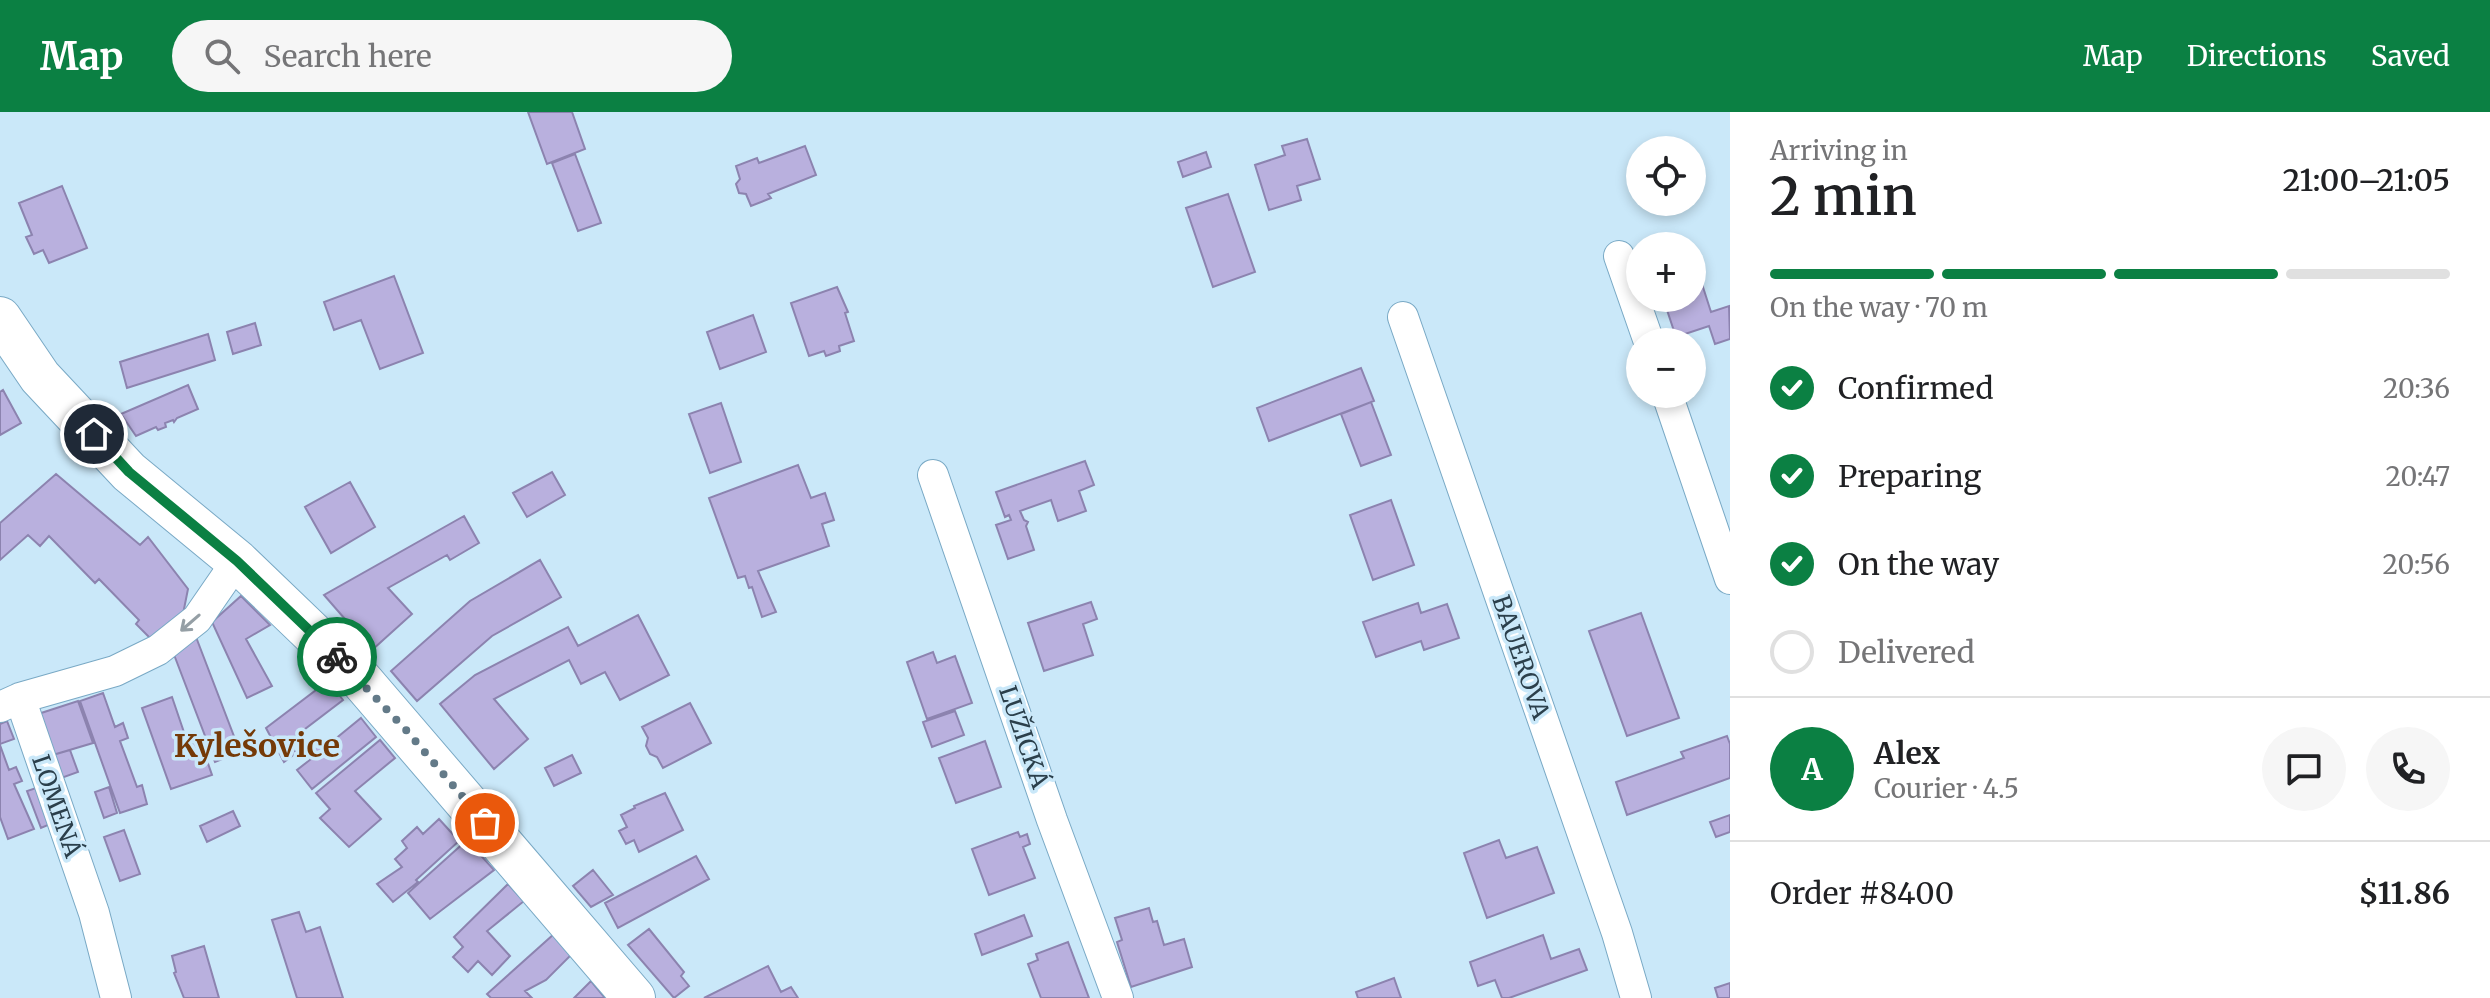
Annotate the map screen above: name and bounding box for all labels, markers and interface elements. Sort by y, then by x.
search box [172,20,732,92]
text: Map [40,33,124,80]
icon: search [200,34,244,78]
text: Search here [264,37,432,75]
text: Map [2083,38,2143,74]
text: Directions [2187,38,2327,74]
text: Saved [2371,38,2450,74]
text: Arriving in [1770,134,1908,167]
map controls [1626,136,1706,408]
button: locate [1626,136,1706,216]
text: 21:00–21:05 [2283,161,2450,199]
text: 2 min [1770,164,1917,229]
button: + [1626,232,1706,312]
text: On the way · 70 m [1770,291,1988,324]
button: − [1626,328,1706,408]
icon: check [1770,366,1814,410]
text: Confirmed [1838,369,1993,407]
text: 20:36 [2383,372,2450,405]
pin [60,400,128,468]
icon: home [72,412,116,456]
icon: check [1770,454,1814,498]
text: Preparing [1838,457,1981,495]
text: 20:47 [2386,460,2450,493]
icon: check [1770,542,1814,586]
text: On the way [1838,545,1999,583]
text: 20:56 [2383,548,2450,581]
street label: BAUEROVA [1485,591,1557,724]
one-way arrow [181,614,201,632]
courier [297,617,377,697]
text: Delivered [1838,633,1975,671]
icon: bike [315,635,359,679]
street label: LUŽICKÁ [992,681,1057,793]
district label: Kylešovice [174,726,340,766]
button: chat [2262,727,2346,811]
button: phone [2366,727,2450,811]
text: Alex [1874,734,1940,772]
text: A [1801,750,1823,788]
street label: LOMENÁ [25,751,89,862]
text: Courier · 4.5 [1874,772,2019,805]
pin [451,789,519,857]
icon: bag [463,801,507,845]
text: Order #8400 [1770,874,1954,912]
text: $11.86 [2359,874,2450,912]

